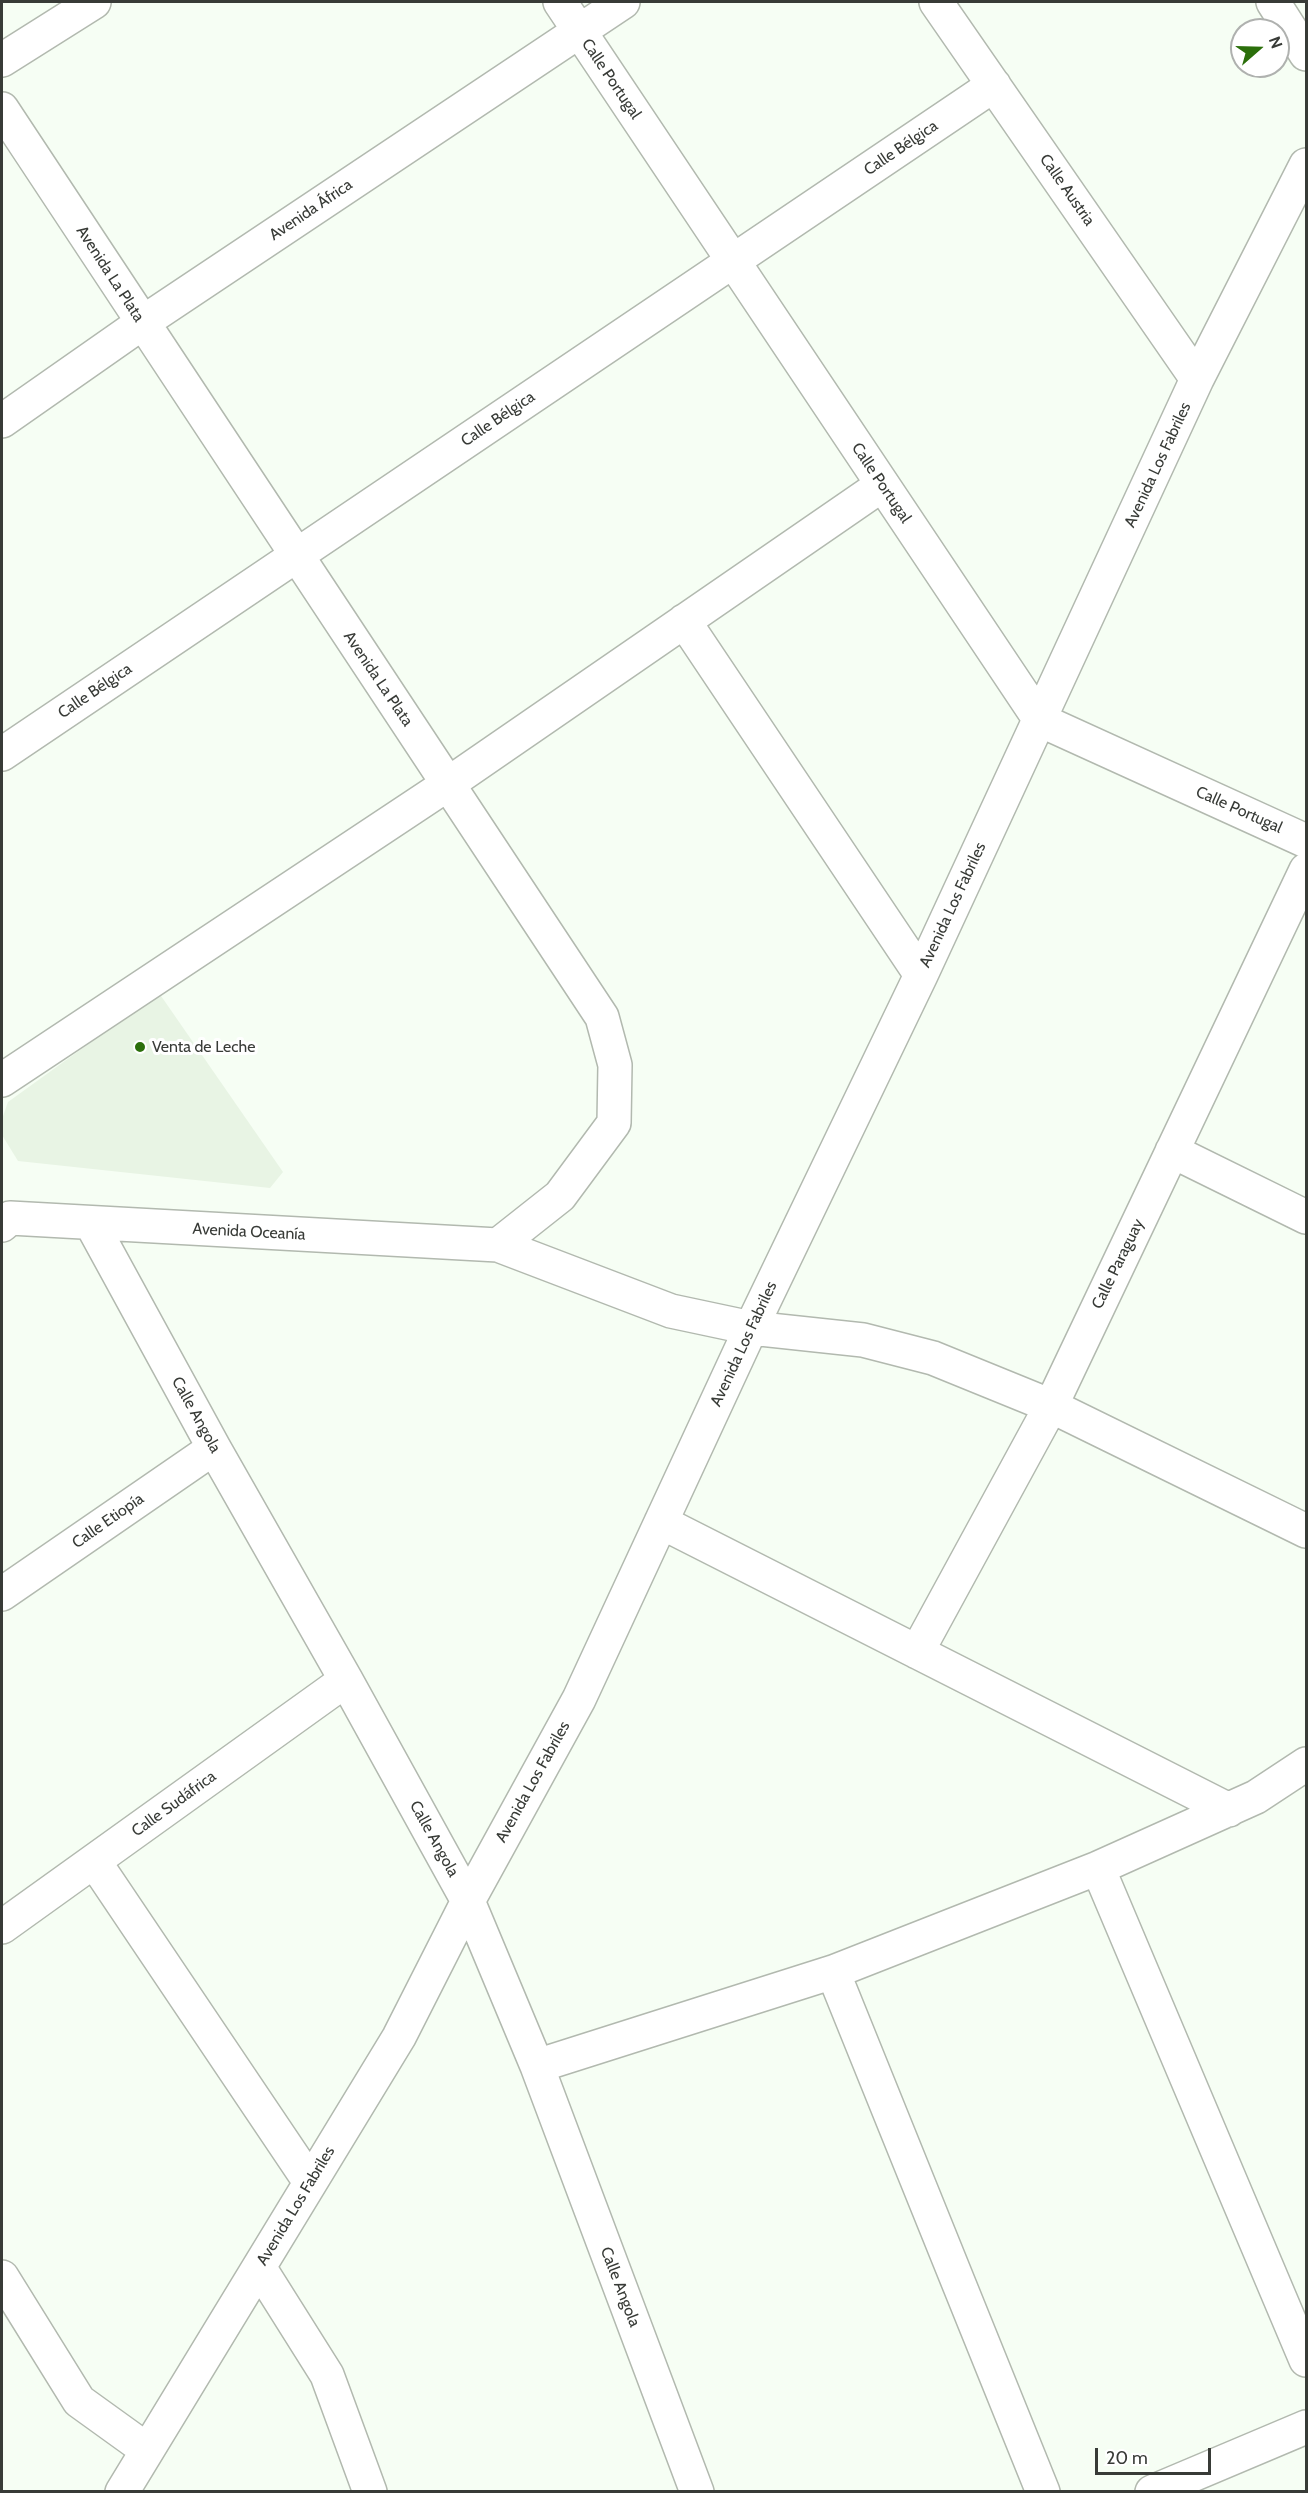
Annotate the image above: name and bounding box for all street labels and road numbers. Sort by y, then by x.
street label: Calle Portugal [577,35,645,123]
street label: Calle Bélgica [860,116,942,180]
street label: Calle Austria [1035,151,1099,229]
street label: Avenida África [266,175,356,245]
street label: Avenida La Plata [72,222,148,326]
street label: Calle Bélgica [457,387,539,451]
street label: Avenida Los Fabriles [1121,400,1195,530]
street label: Calle Portugal [847,439,915,527]
street label: Avenida La Plata [339,628,417,730]
street label: Calle Bélgica [54,659,136,723]
street label: Calle Portugal [1193,782,1285,838]
street label: Avenida Los Fabriles [916,840,990,970]
street label: Calle Paraguay [1088,1216,1148,1312]
street label: Avenida Oceanía [192,1219,306,1245]
street label: Avenida Los Fabriles [707,1279,781,1409]
street label: Calle Angola [167,1374,225,1456]
street label: Calle Etiopía [68,1489,148,1553]
street label: Avenida Los Fabriles [492,1718,574,1846]
street label: Calle Sudáfrica [128,1767,220,1841]
street label: Calle Angola [405,1798,463,1880]
street label: Avenida Los Fabriles [253,2143,339,2269]
street label: Calle Angola [596,2244,644,2330]

